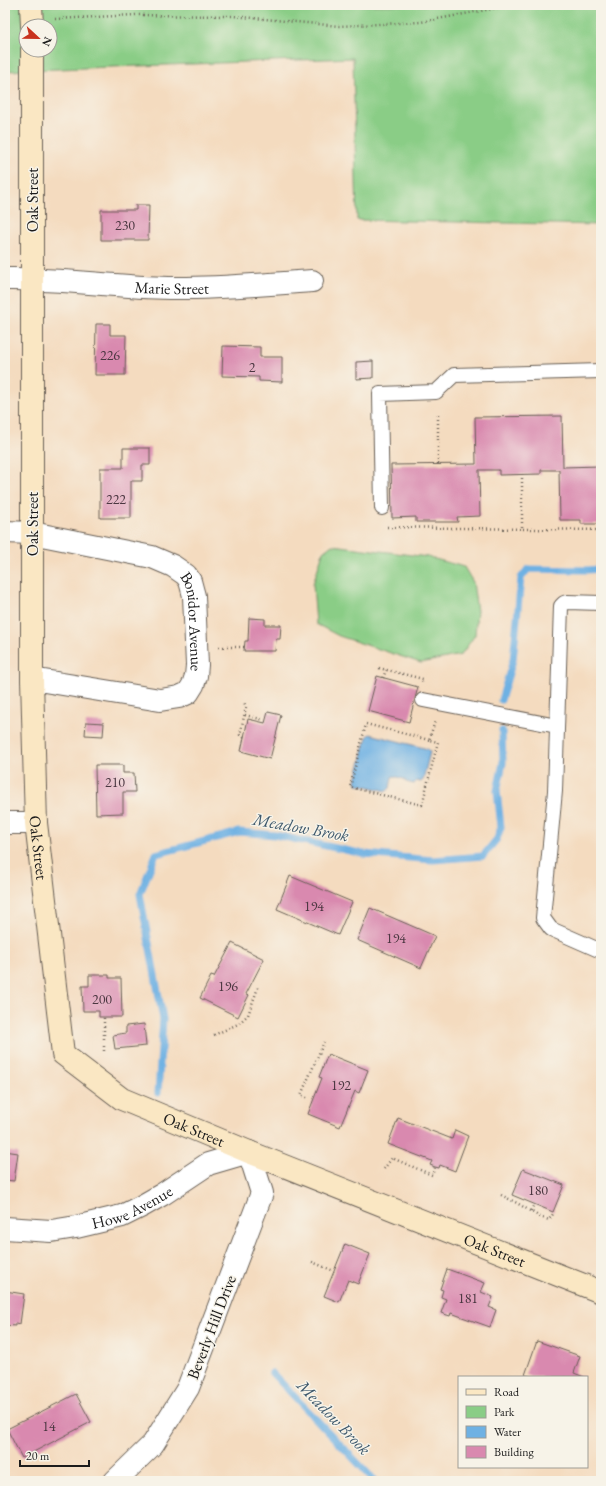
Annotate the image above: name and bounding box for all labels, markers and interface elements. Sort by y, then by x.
north arrow [18,18,58,58]
text: N [39,35,55,49]
street label: Oak Street [22,168,43,232]
house number: 230 [115,216,135,234]
street label: Marie Street [134,277,209,299]
house number: 226 [100,346,120,364]
house number: 2 [249,358,256,376]
house number: 222 [106,490,126,508]
street label: Oak Street [22,492,43,556]
street label: Bonidor Avenue [176,568,207,672]
house number: 210 [105,773,125,791]
water label: Meadow Brook [250,808,351,846]
street label: Oak Street [25,815,53,881]
house number: 194 [304,897,324,915]
house number: 194 [386,929,406,947]
house number: 196 [218,977,238,995]
house number: 200 [92,990,112,1008]
house number: 192 [331,1076,351,1094]
street label: Oak Street [160,1107,228,1152]
street label: Howe Avenue [89,1181,177,1234]
house number: 180 [528,1181,548,1199]
street label: Oak Street [461,1229,529,1272]
street label: Beverly Hill Drive [182,1272,241,1382]
house number: 181 [458,1289,478,1307]
water label: Meadow Brook [292,1374,376,1460]
legend [458,1376,588,1468]
text: Road [494,1384,520,1400]
text: Park [494,1404,515,1420]
house number: 14 [42,1417,56,1435]
text: Water [494,1424,521,1440]
scale bar [20,1442,89,1468]
text: Building [494,1444,535,1460]
text: 20 m [26,1448,50,1464]

